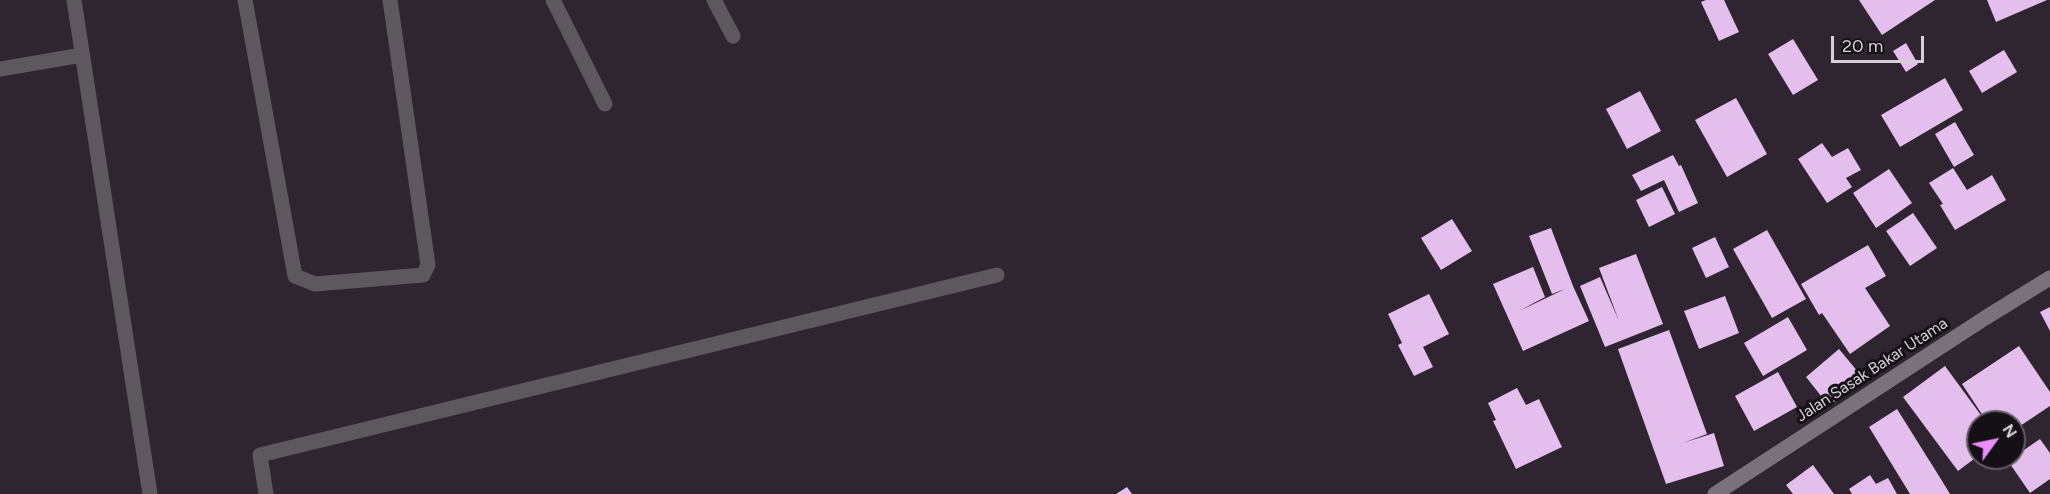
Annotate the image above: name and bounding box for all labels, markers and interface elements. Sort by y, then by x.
scale bar [1834,24,1927,62]
text: 20 m [1842,35,1883,57]
street label: Jalan Sasak Bakar Utama [1793,314,1951,426]
north arrow [1966,410,2026,470]
text: N [1999,421,2021,441]

